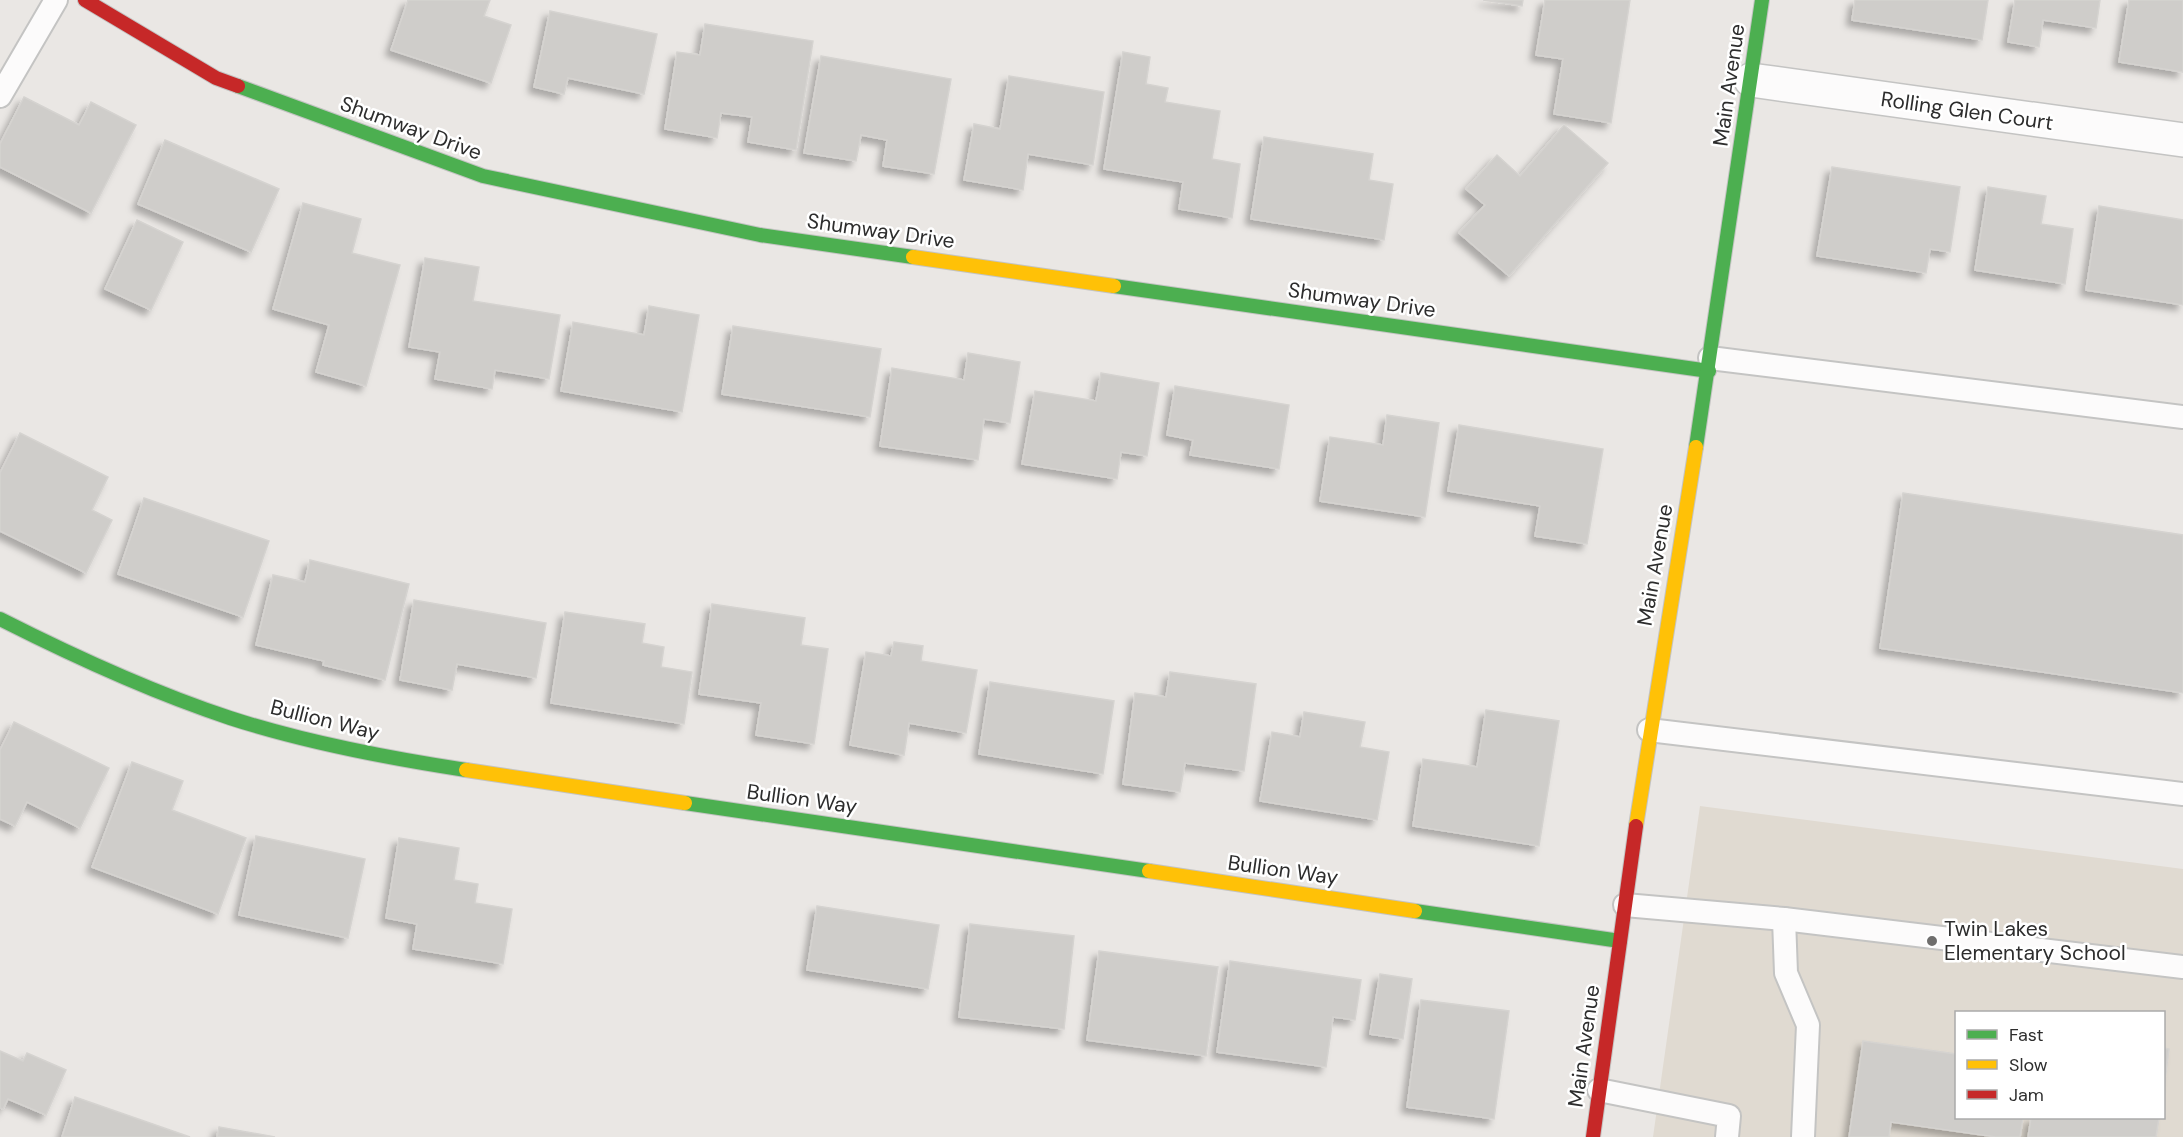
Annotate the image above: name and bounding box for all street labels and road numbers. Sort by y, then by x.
street label: Main Avenue [1707,22,1751,148]
street label: Rolling Glen Court [1879,85,2055,137]
street label: Shumway Drive [336,89,486,167]
street label: Shumway Drive [805,207,957,255]
street label: Shumway Drive [1286,276,1438,324]
street label: Main Avenue [1631,502,1679,628]
street label: Bullion Way [268,693,383,747]
street label: Bullion Way [745,777,859,821]
street label: Bullion Way [1226,848,1340,892]
street label: Main Avenue [1562,983,1606,1109]

